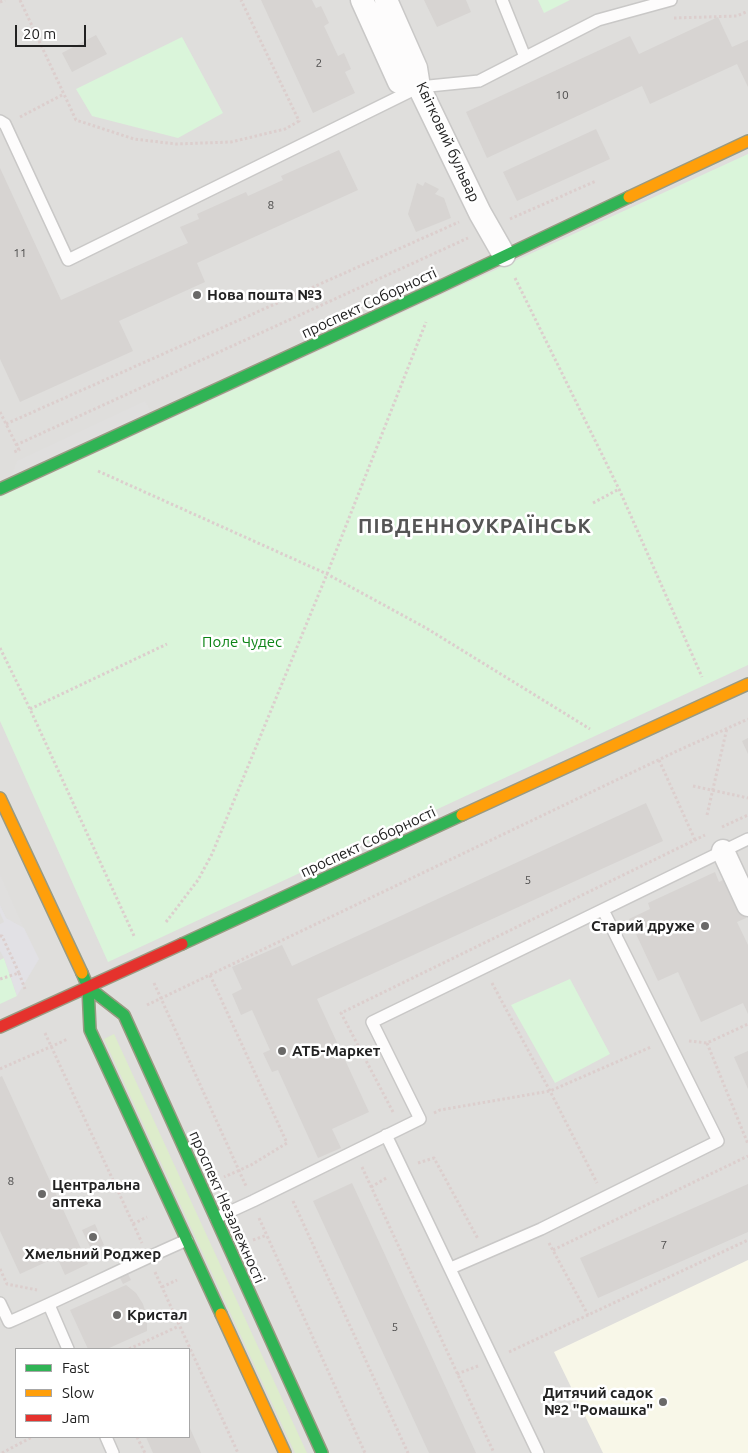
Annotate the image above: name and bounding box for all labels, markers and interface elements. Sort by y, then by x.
scale bar [18,15,89,47]
text: 20 m [23,25,56,42]
house number: 2 [316,56,322,70]
street label: Квітковий бульвар [412,79,484,205]
house number: 10 [555,88,569,102]
house number: 8 [268,198,274,212]
house number: 11 [13,246,27,260]
street label: проспект Соборності [299,264,439,342]
place label: Нова пошта №3 [207,286,322,304]
marker: Нова пошта №3 [191,289,203,301]
district label: ПІВДЕННОУКРАЇНСЬК [356,514,594,538]
park label: Поле Чудес [202,633,282,651]
street label: проспект Соборності [298,803,438,881]
house number: 5 [525,873,531,887]
place label: Старий друже [591,917,695,935]
marker: Старий друже [699,920,711,932]
place label: АТБ-Маркет [292,1042,380,1060]
marker: АТБ-Маркет [276,1045,288,1057]
street label: проспект Незалежності [185,1128,269,1286]
house number: 8 [8,1174,14,1188]
place label: Центральна аптека [52,1176,140,1211]
marker: Центральна аптека [36,1188,48,1200]
marker: Хмельний Роджер [87,1231,99,1243]
house number: 7 [661,1238,667,1252]
place label: Хмельний Роджер [25,1245,161,1263]
place label: Кристал [127,1306,188,1324]
marker: Кристал [111,1309,123,1321]
house number: 5 [392,1320,398,1334]
legend [15,1348,190,1438]
text: Fast [62,1359,89,1376]
text: Slow [62,1384,94,1401]
place label: Дитячий садок №2 "Ромашка" [543,1384,653,1419]
marker: Дитячий садок №2 "Ромашка" [657,1396,669,1408]
text: Jam [62,1409,90,1426]

